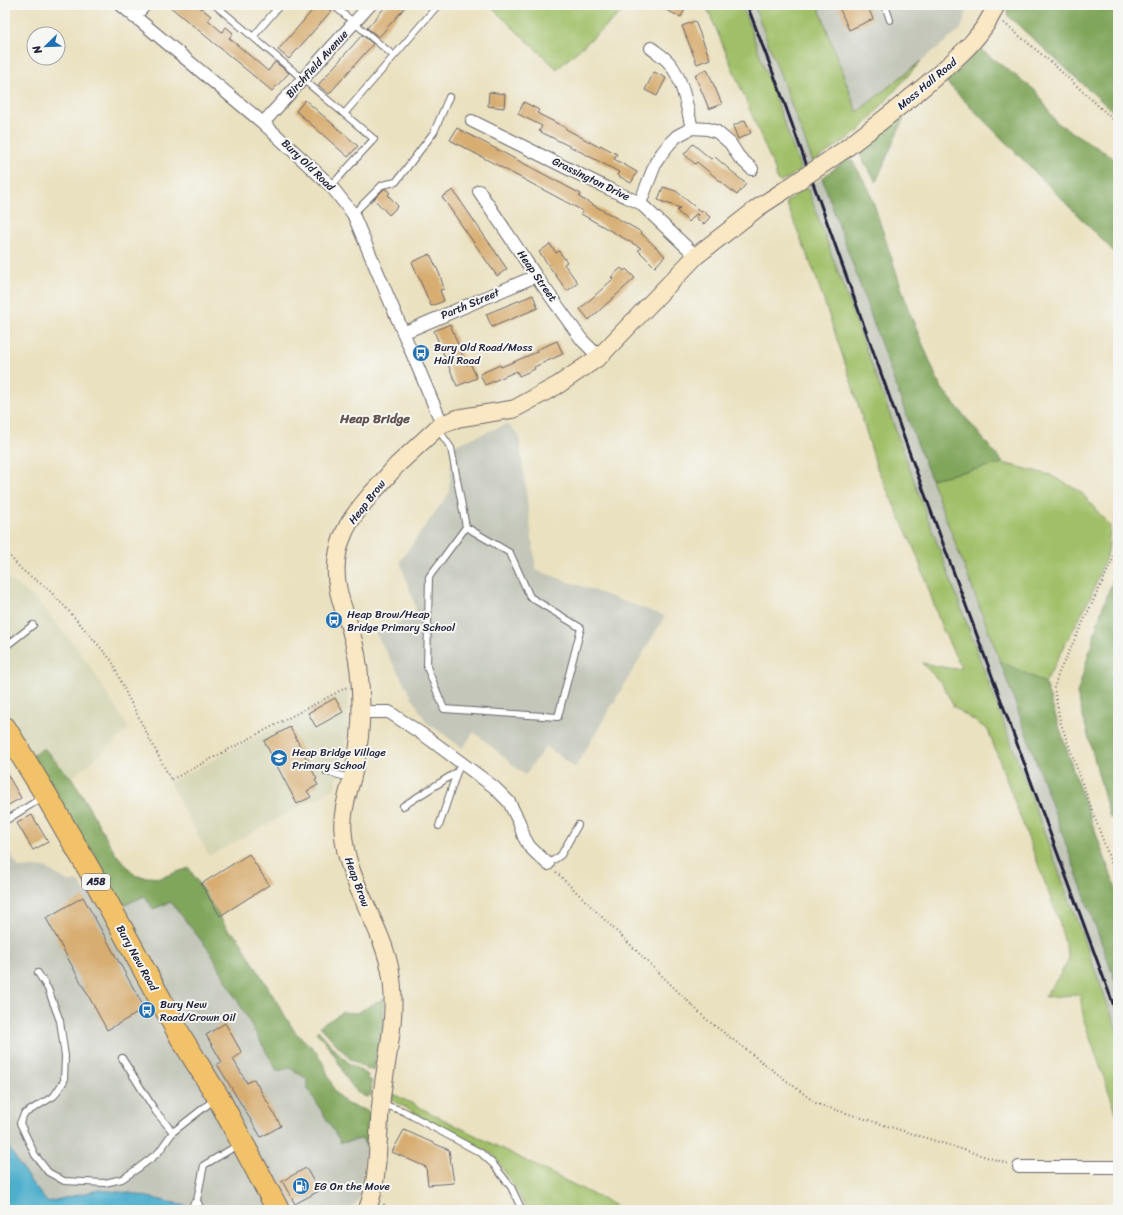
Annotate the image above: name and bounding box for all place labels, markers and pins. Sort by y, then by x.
place label: Bury Old Road/Moss Hall Road [434,338,533,370]
bus stop icon: Bury Old Road/Moss Hall Road [411,343,431,363]
place label: Heap Brow/Heap Bridge Primary School [347,605,456,637]
bus stop icon: Heap Brow/Heap Bridge Primary School [324,610,344,630]
place label: Heap Bridge Village Primary School [292,743,386,775]
school or university icon: Heap Bridge Village Primary School [269,748,289,768]
place label: Bury New Road/Crown Oil [160,995,237,1027]
bus stop icon: Bury New Road/Crown Oil [137,1000,157,1020]
fuel station icon: EG On the Move [291,1176,311,1196]
place label: EG On the Move [314,1177,390,1196]

